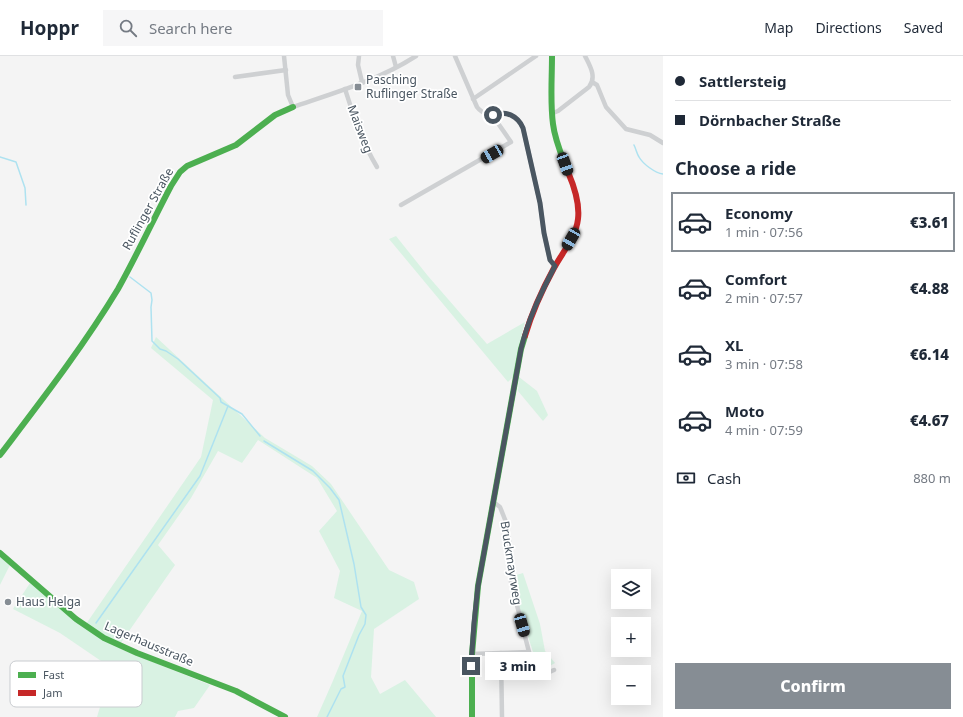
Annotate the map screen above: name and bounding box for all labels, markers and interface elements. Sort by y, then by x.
search box [103,10,383,46]
text: Hoppr [20,15,79,41]
icon: search [117,17,139,39]
text: Search here [149,18,232,38]
text: Map [764,18,793,37]
text: Directions [815,18,882,37]
text: Saved [904,18,943,37]
place label: Pasching Ruflinger Straße [366,71,458,102]
text: Sattlersteig [699,71,786,91]
marker: Pasching Ruflinger Straße [353,82,363,92]
street label: Maisweg [344,102,377,155]
route start [484,106,502,124]
text: Dörnbacher Straße [699,110,841,130]
car [479,143,505,165]
car [555,151,575,177]
text: Choose a ride [675,156,796,180]
street label: Ruflinger Straße [118,164,177,253]
text: Economy [725,203,793,223]
icon: car [677,204,713,240]
text: €3.61 [910,212,949,232]
text: 1 min · 07:56 [725,223,803,241]
car [560,226,582,252]
text: Comfort [725,269,787,289]
icon: car [677,270,713,306]
text: €4.88 [910,278,949,298]
text: 2 min · 07:57 [725,289,803,307]
text: XL [725,335,743,355]
icon: car [677,336,713,372]
text: €6.14 [910,344,949,364]
text: 3 min · 07:58 [725,355,803,373]
text: Moto [725,401,764,421]
icon: car [677,402,713,438]
text: €4.67 [910,410,949,430]
text: 4 min · 07:59 [725,421,803,439]
icon: cash [675,467,697,489]
text: Cash [707,468,741,488]
text: 880 m [913,469,951,487]
street label: Bruckmayrweg [496,520,527,606]
map controls [611,569,651,705]
button: layers [611,569,651,609]
place label: Haus Helga [16,593,81,610]
marker: Haus Helga [3,597,13,607]
car [513,612,531,638]
street label: Lagerhausstraße [102,617,197,670]
button: + [611,617,651,657]
callout: 3 min [485,652,551,680]
route end [462,657,480,675]
text: 3 min [500,657,536,675]
legend [10,661,142,707]
button: Confirm [675,663,951,709]
button: − [611,665,651,705]
text: Fast [43,667,64,682]
text: Jam [42,685,62,700]

